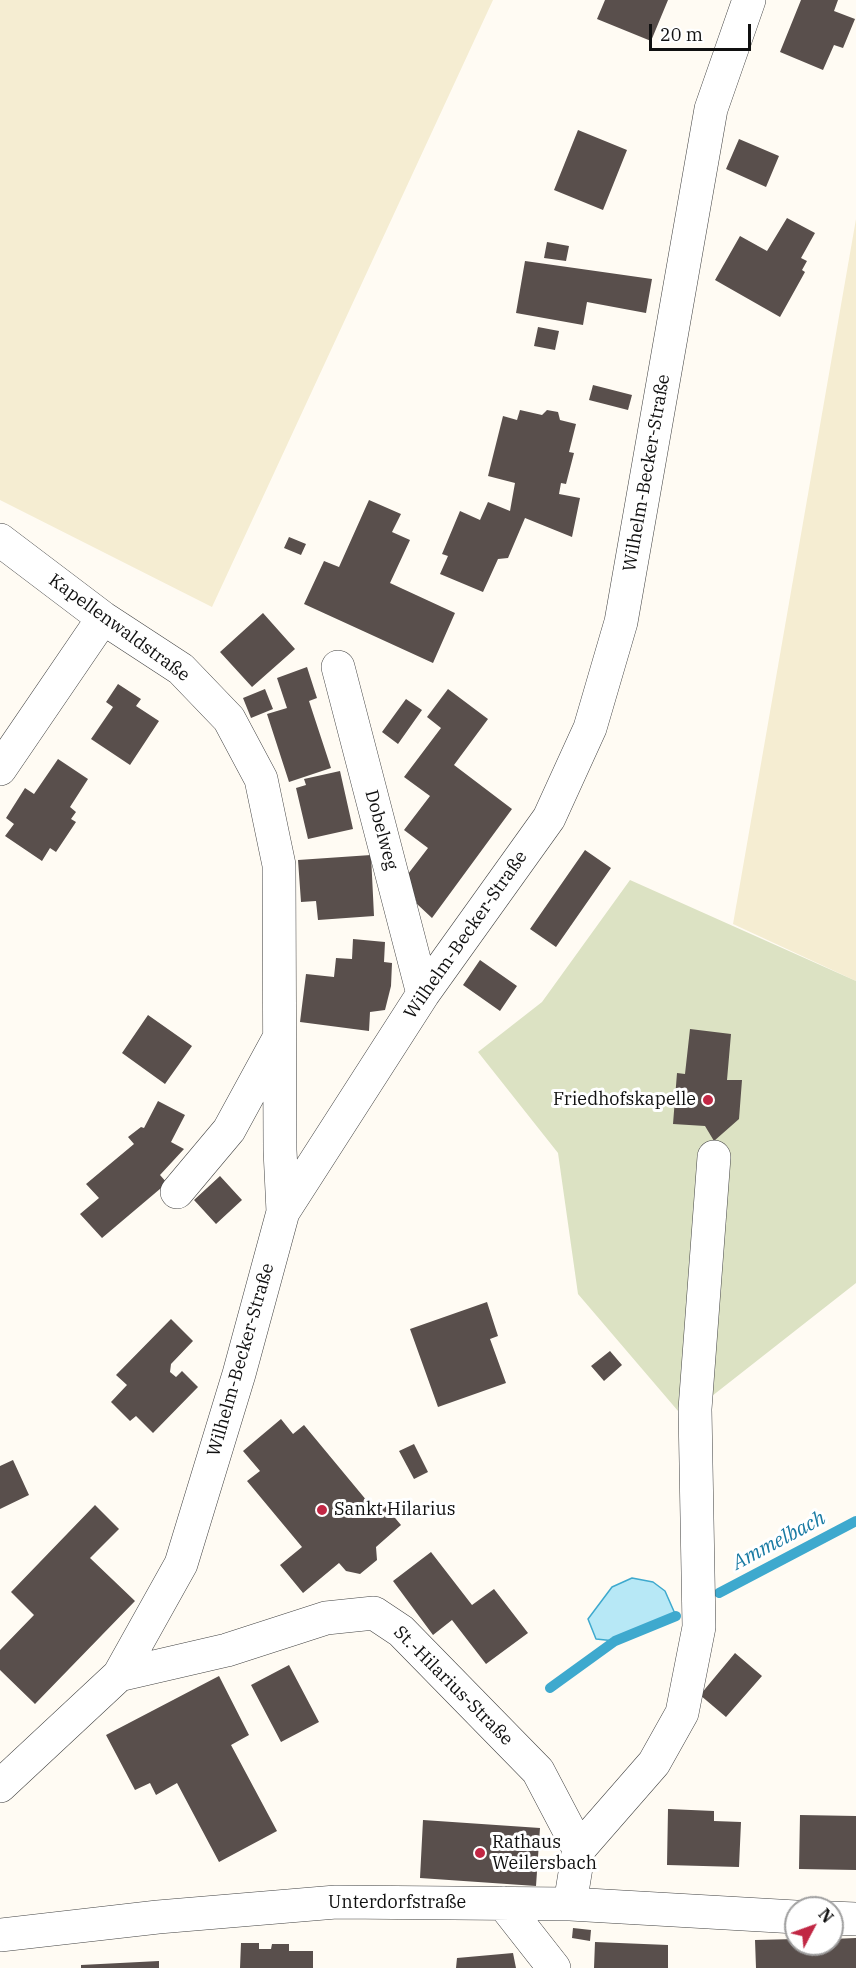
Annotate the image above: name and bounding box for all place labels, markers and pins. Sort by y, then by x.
place label: Friedhofskapelle [553,1089,696,1111]
marker: Friedhofskapelle [701,1093,715,1107]
place label: Sankt Hilarius [334,1499,455,1521]
marker: Sankt Hilarius [315,1503,329,1517]
place label: Rathaus Weilersbach [492,1832,597,1874]
marker: Rathaus Weilersbach [473,1846,487,1860]

